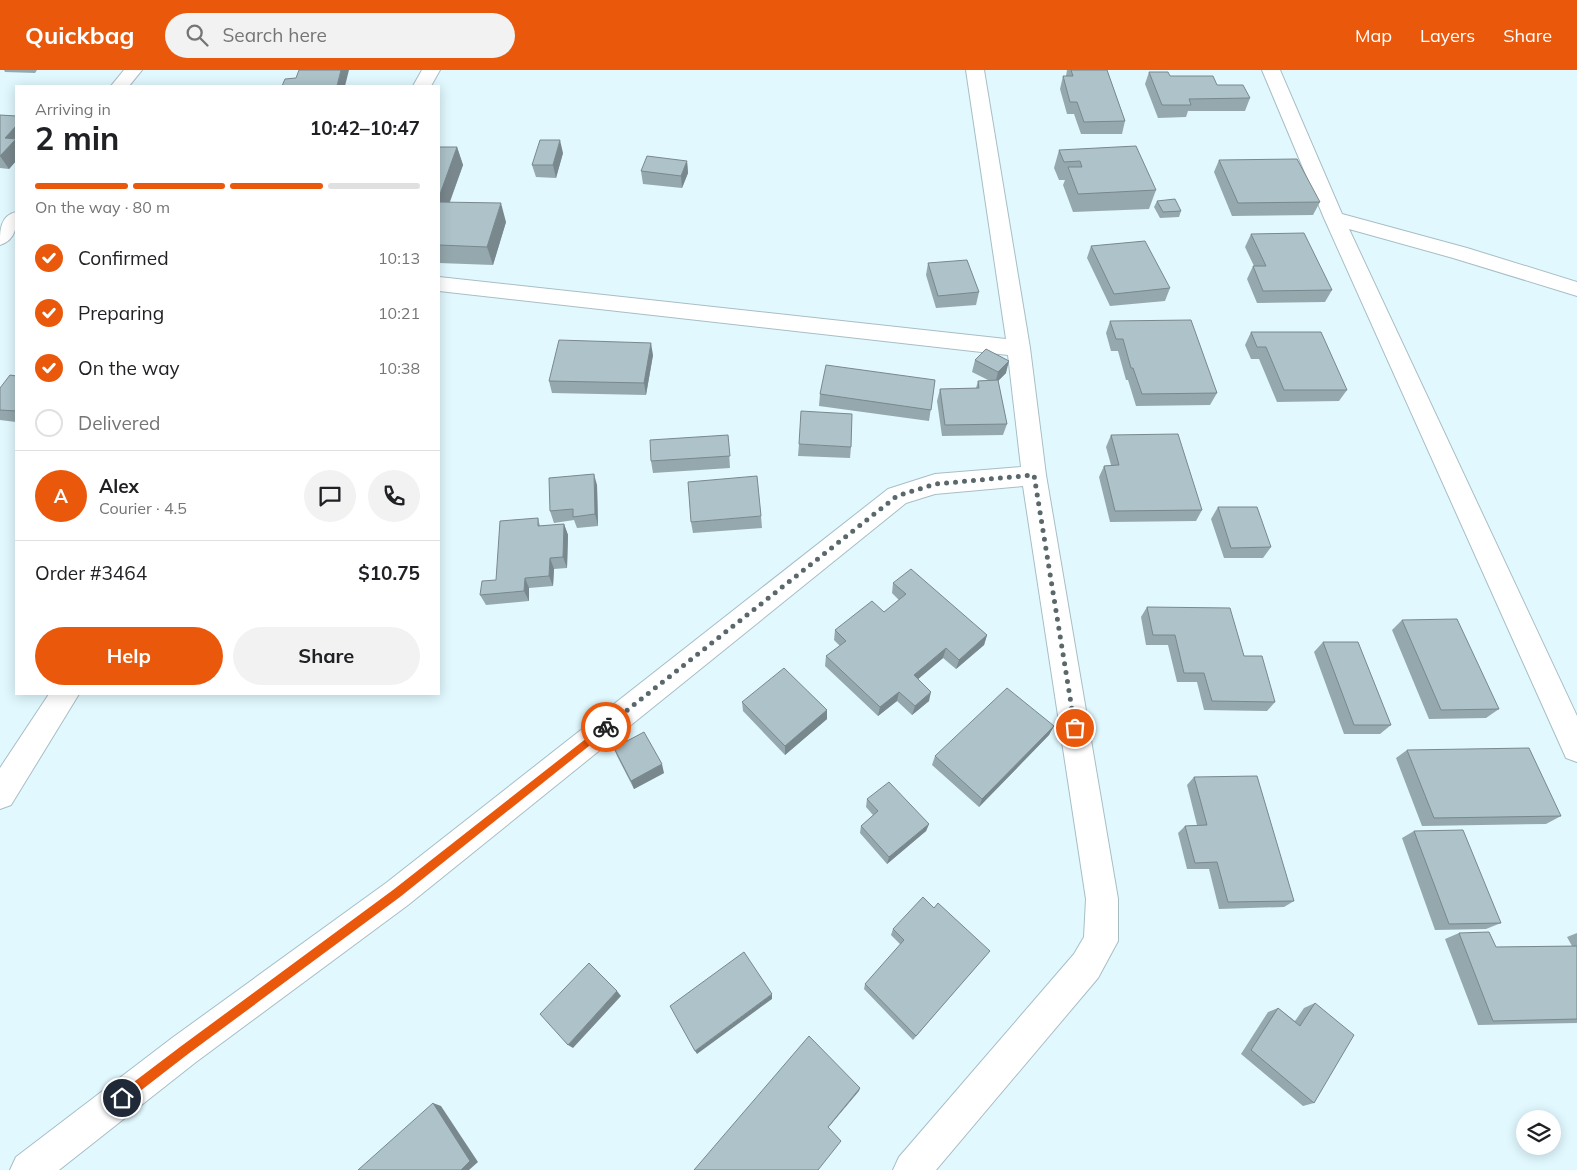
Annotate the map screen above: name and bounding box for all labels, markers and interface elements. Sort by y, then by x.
search box [165,13,515,58]
text: Quickbag [25,20,135,50]
icon: search [183,21,211,49]
text: Search here [223,23,327,47]
text: Map [1355,24,1392,47]
text: Layers [1420,24,1475,47]
text: Share [1503,24,1552,47]
text: Arriving in [35,99,111,119]
text: 10:42–10:47 [310,116,420,140]
text: 2 min [35,118,119,158]
text: On the way · 80 m [35,197,170,217]
icon: check [35,244,63,272]
text: Confirmed [78,246,169,270]
text: 10:13 [378,248,420,268]
icon: check [35,299,63,327]
text: Preparing [78,301,164,325]
text: 10:21 [378,303,420,323]
icon: check [35,354,63,382]
text: On the way [78,356,180,380]
text: 10:38 [378,358,420,378]
text: Delivered [78,411,160,435]
button: chat [304,470,356,522]
button: phone [368,470,420,522]
text: Alex [99,474,139,498]
text: A [54,484,68,508]
text: Courier · 4.5 [99,498,187,518]
text: Order #3464 [35,561,147,585]
text: $10.75 [358,561,420,585]
button: Help [35,627,223,685]
button: Share [233,627,420,685]
courier [581,702,631,752]
pin [1054,707,1096,749]
icon: bike [592,713,620,741]
icon: bag [1061,714,1089,742]
pin [101,1077,143,1119]
icon: home [108,1084,136,1112]
map controls [1516,1110,1561,1155]
button: layers [1516,1110,1561,1155]

